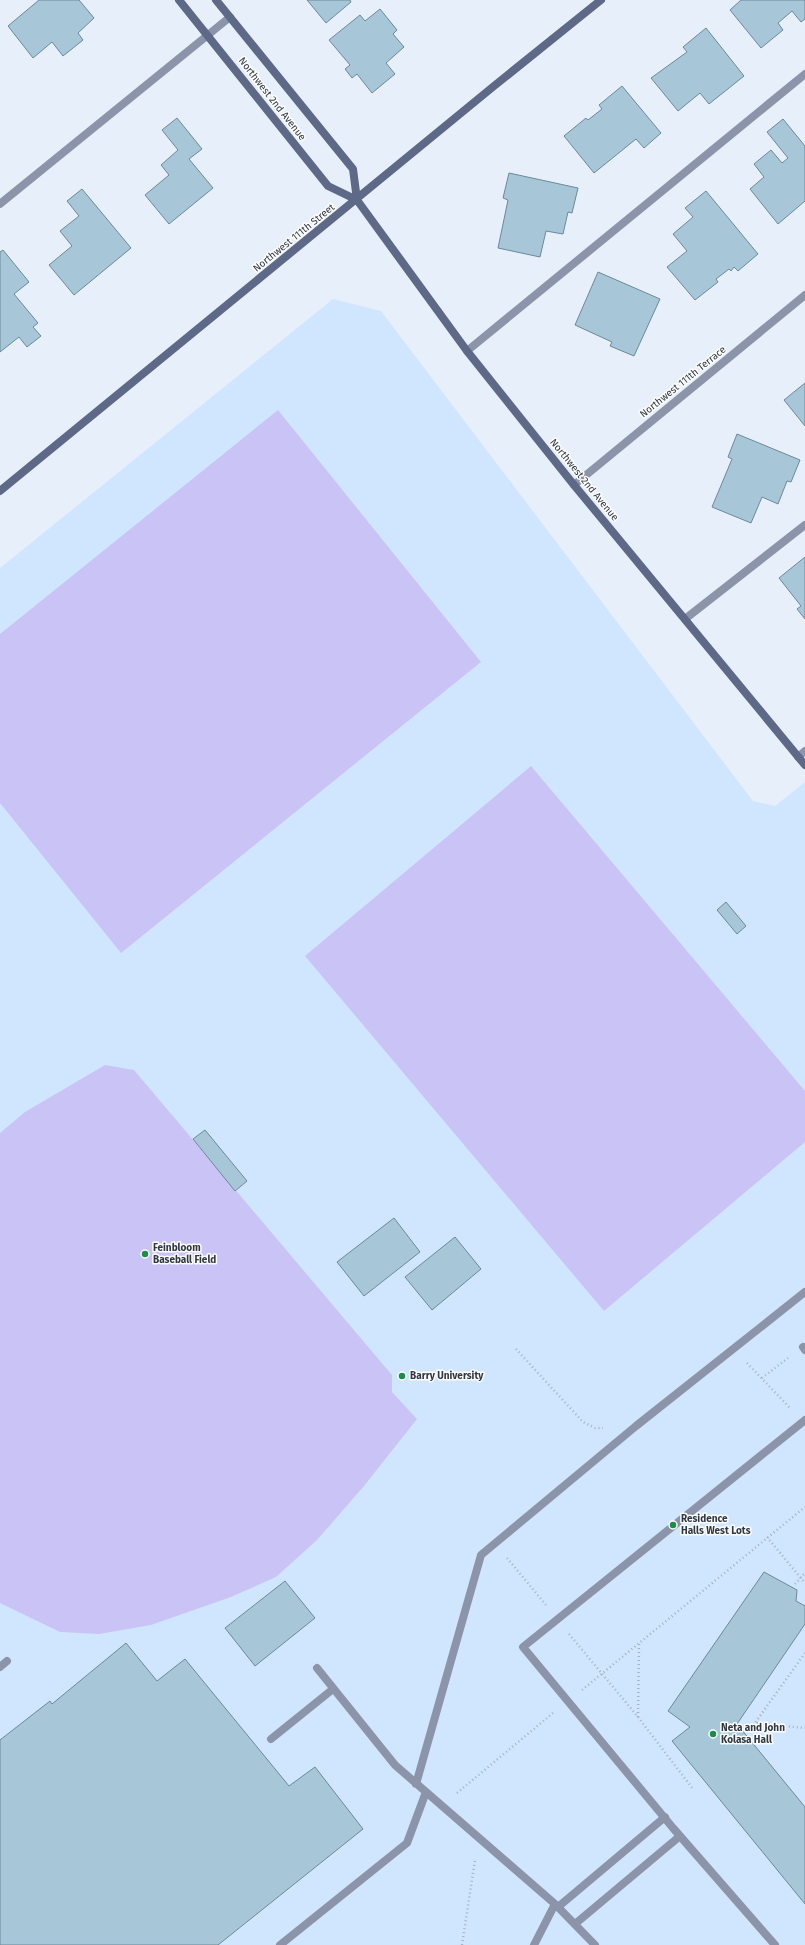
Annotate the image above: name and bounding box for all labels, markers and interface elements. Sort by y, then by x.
street label: Northwest 2nd Avenue [236,55,308,143]
street label: Northwest 111th Street [251,201,338,275]
street label: Northwest 111th Terrace [638,344,728,420]
street label: Northwest 2nd Avenue [547,437,621,523]
place label: Feinbloom Baseball Field [153,1242,216,1266]
marker: Feinbloom Baseball Field [140,1249,150,1259]
place label: Barry University [410,1370,484,1382]
marker: Barry University [397,1371,407,1381]
place label: Residence Halls West Lots [681,1513,751,1537]
marker: Residence Halls West Lots [668,1520,678,1530]
place label: Neta and John Kolasa Hall [721,1722,785,1746]
marker: Neta and John Kolasa Hall [708,1729,718,1739]

